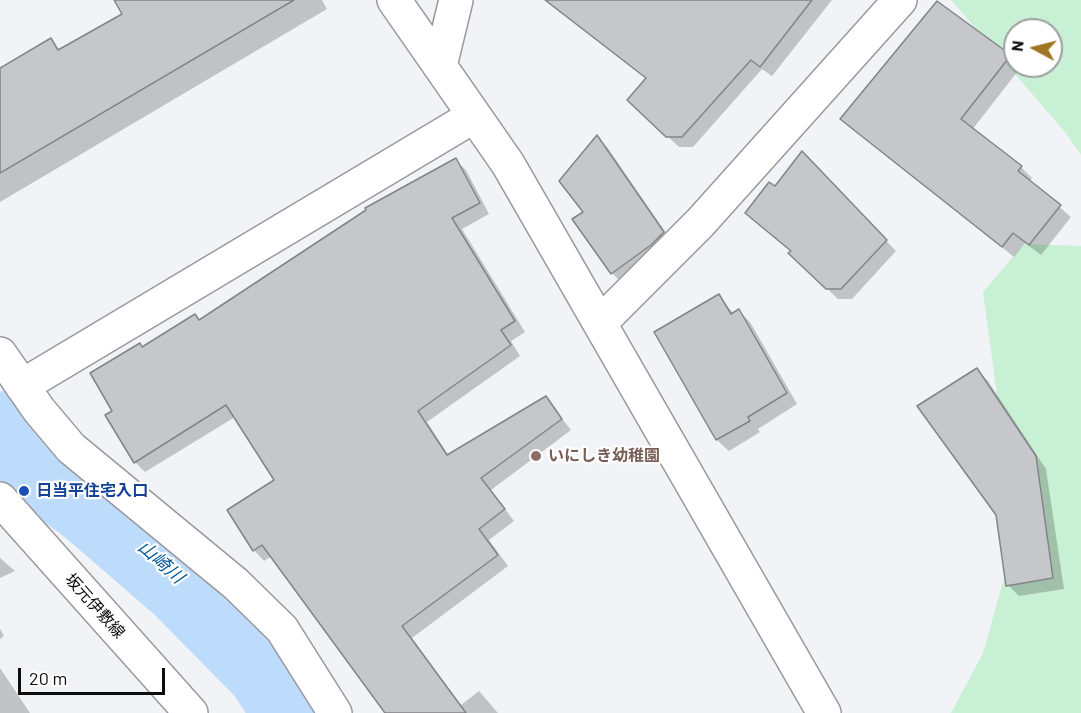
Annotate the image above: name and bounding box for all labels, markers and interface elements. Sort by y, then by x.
north arrow [1003,18,1063,78]
text: N [1007,40,1027,52]
place label: いにしき幼稚園 [548,446,660,466]
marker: いにしき幼稚園 [529,449,543,463]
place label: 日当平住宅入口 [36,481,148,501]
marker: 日当平住宅入口 [17,484,31,498]
water label: 山崎川 [134,536,188,588]
street label: 坂元伊敷線 [61,570,129,642]
scale bar [21,656,168,694]
text: 20 m [29,667,67,689]

